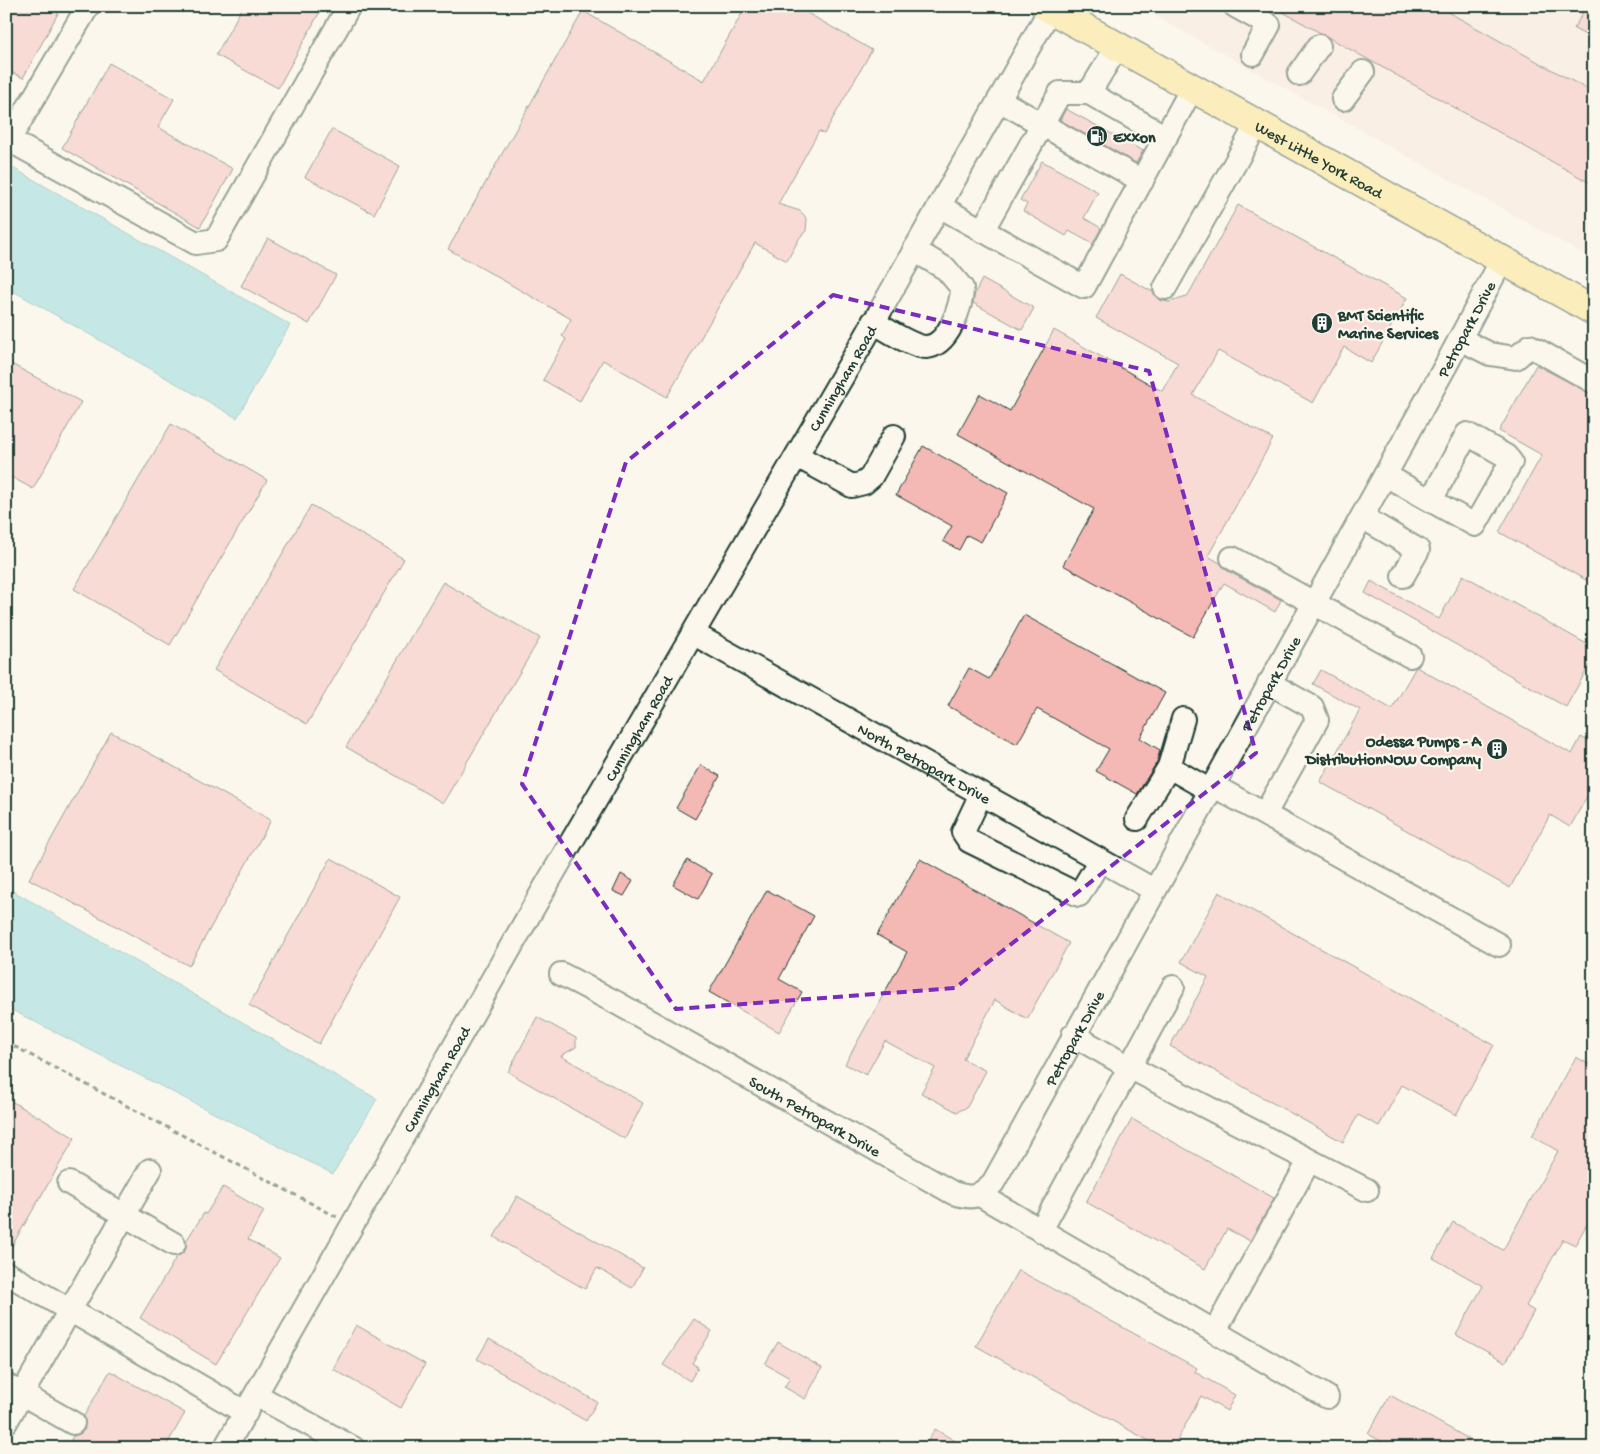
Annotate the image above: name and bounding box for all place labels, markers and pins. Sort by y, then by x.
fuel station icon: Exxon [1085,124,1109,148]
place label: Exxon [1113,130,1156,149]
place label: BMT Scientific Marine Services [1337,307,1439,345]
building icon: BMT Scientific Marine Services [1310,311,1334,335]
place label: Odessa Pumps - A DistributionNOW Company [1304,734,1483,771]
building icon: Odessa Pumps - A DistributionNOW Company [1485,737,1509,761]

